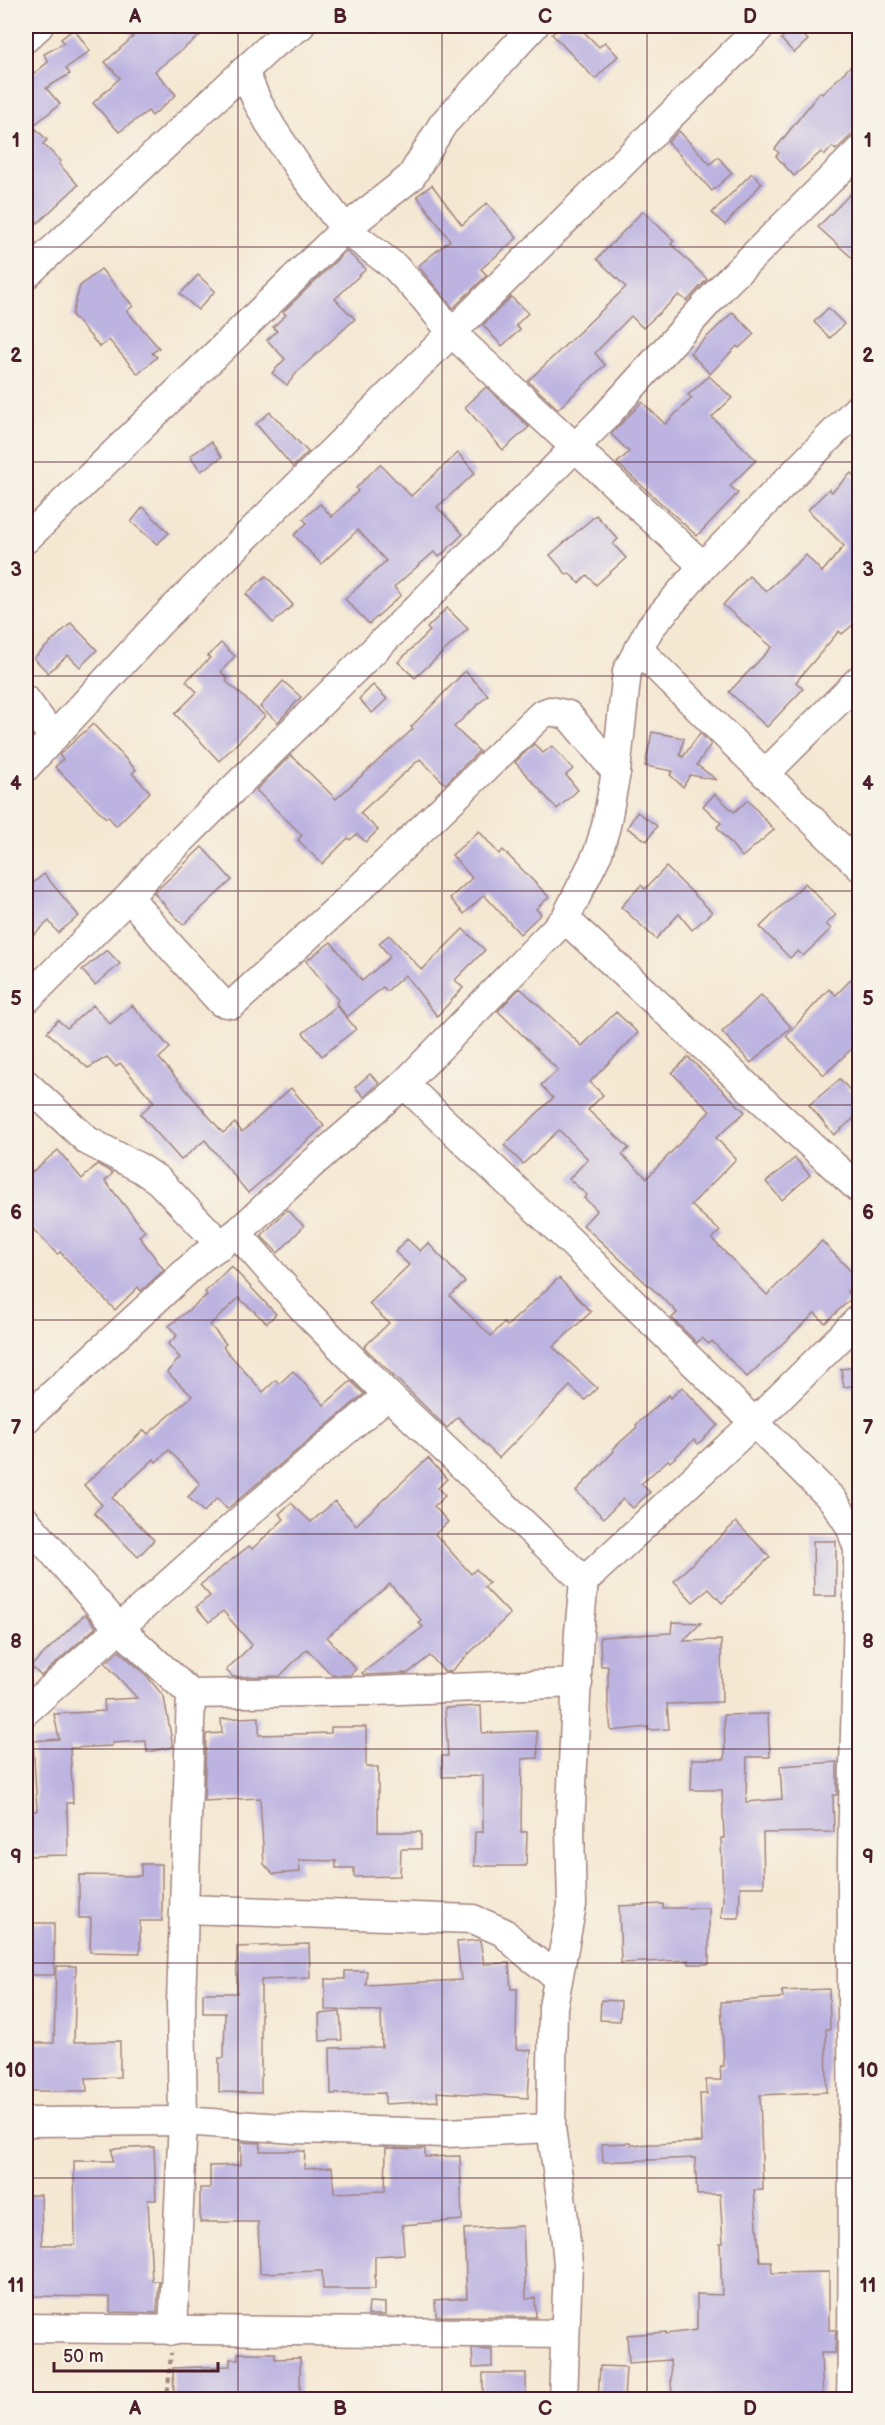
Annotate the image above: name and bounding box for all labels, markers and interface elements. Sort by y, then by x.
text: A [128,5,142,29]
text: B [333,5,347,29]
text: C [538,5,552,29]
text: D [743,5,757,29]
text: 1 [12,129,20,153]
text: 1 [864,129,872,153]
text: 2 [10,344,22,368]
text: 2 [862,344,874,368]
text: 3 [10,558,22,582]
text: 3 [862,558,874,582]
text: 4 [10,772,22,796]
text: 4 [862,772,874,796]
text: 5 [10,987,22,1011]
text: 5 [862,987,874,1011]
text: 6 [10,1201,22,1225]
text: 6 [862,1201,874,1225]
text: 7 [10,1416,22,1440]
text: 7 [862,1416,874,1440]
text: 8 [10,1630,22,1654]
text: 8 [862,1630,874,1654]
text: 9 [10,1845,22,1869]
text: 9 [862,1845,874,1869]
text: 10 [6,2059,26,2083]
text: 10 [858,2059,878,2083]
text: 11 [8,2274,24,2298]
text: 11 [860,2274,876,2298]
scale bar [54,2335,218,2373]
text: 50 m [63,2346,104,2367]
text: A [128,2397,142,2421]
text: B [333,2397,347,2421]
text: C [538,2397,552,2421]
text: D [743,2397,757,2421]

